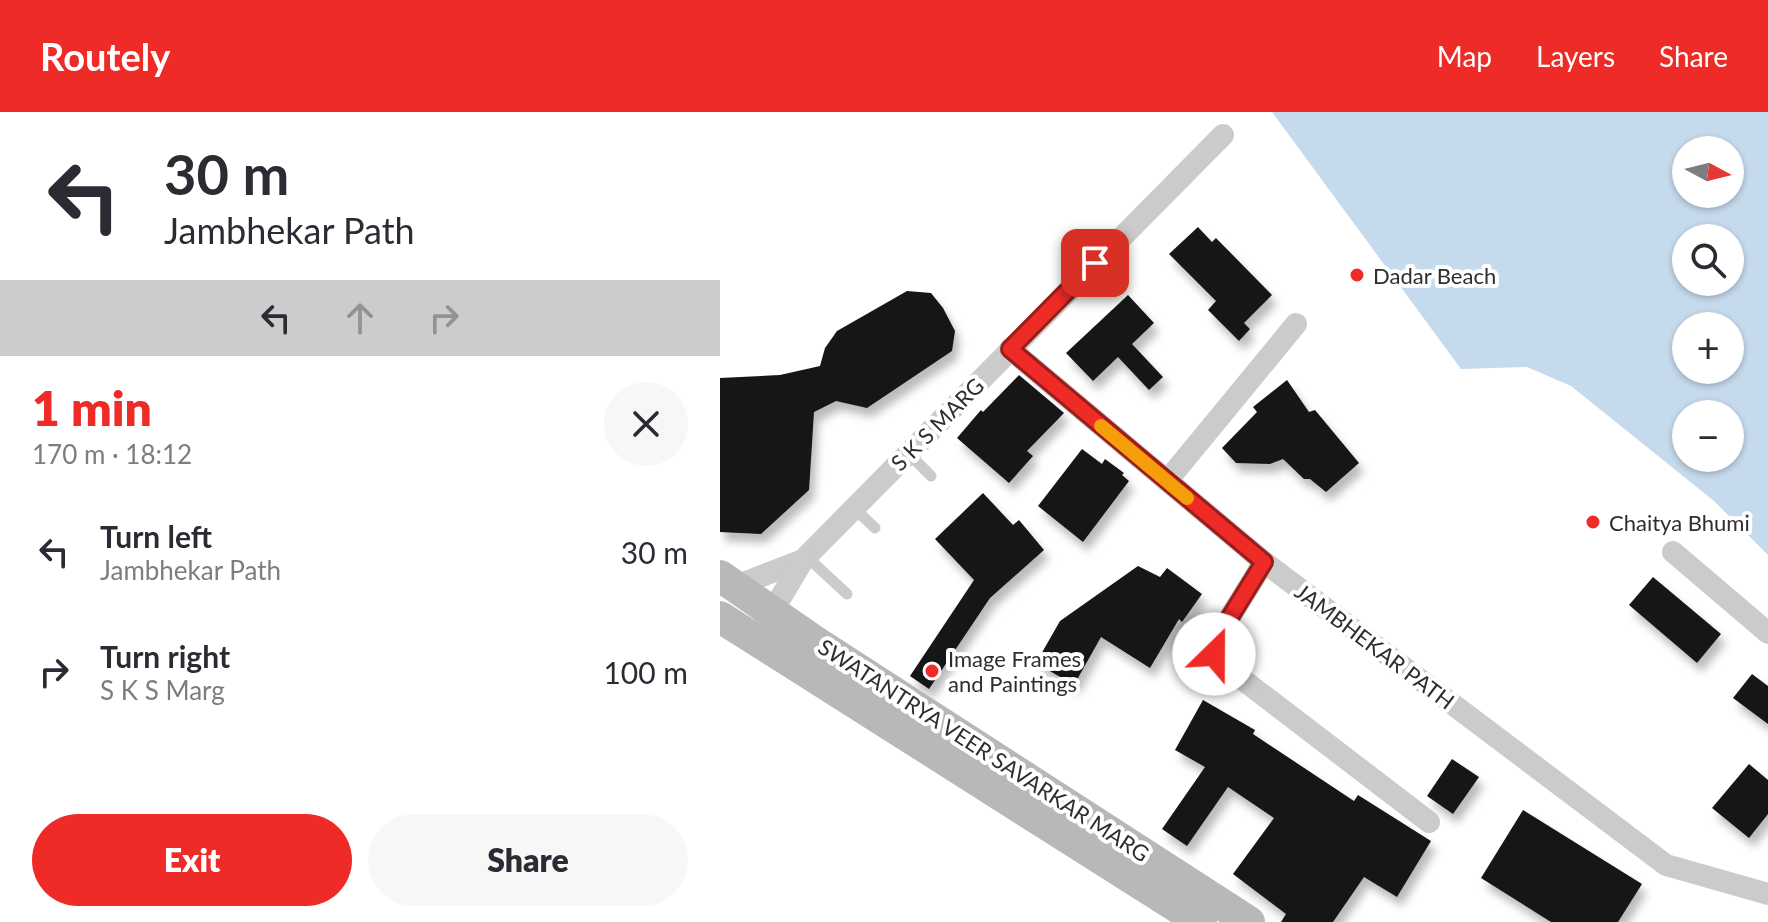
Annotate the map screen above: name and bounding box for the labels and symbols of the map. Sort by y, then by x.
north arrow [1672,136,1744,208]
pin [1061,229,1129,297]
place label: Dadar Beach [1373,262,1496,289]
marker: Dadar Beach [1348,266,1366,284]
street label: S K S MARG [885,372,989,476]
place label: Chaitya Bhumi [1609,509,1750,536]
marker: Chaitya Bhumi [1584,513,1602,531]
street label: JAMBHEKAR PATH [1290,577,1460,715]
position arrow [1172,612,1256,696]
street label: SWATANTRYA VEER SAVARKAR MARG [814,633,1154,867]
place label: Image Frames and Paintings [948,645,1081,697]
marker: Image Frames and Paintings [923,662,941,680]

